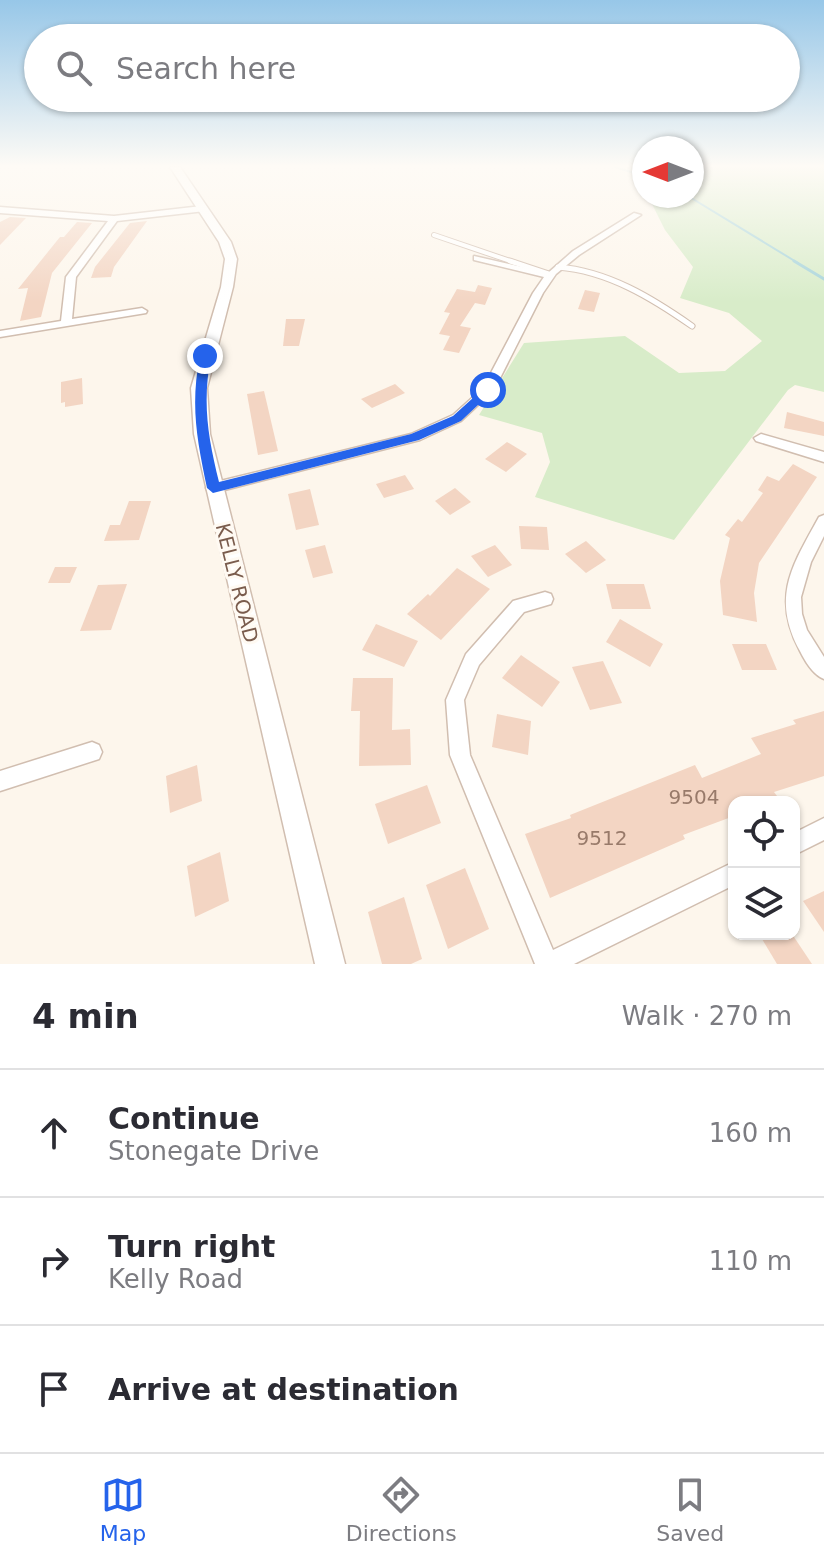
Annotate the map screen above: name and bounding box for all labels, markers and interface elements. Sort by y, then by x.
search box [24,24,800,112]
icon: search [52,46,96,90]
text: Search here [116,51,296,86]
north arrow [632,136,704,208]
route end [187,338,223,374]
route start [470,372,506,408]
street label: KELLY ROAD [211,521,263,645]
house number: 9504 [669,785,719,809]
map controls [728,796,800,940]
button: locate [728,796,800,868]
house number: 9512 [577,826,627,850]
button: layers [728,868,800,940]
text: 4 min [32,996,139,1036]
text: Walk · 270 m [622,1001,792,1031]
text: Continue [108,1101,260,1136]
icon: ahead [32,1111,76,1155]
text: 160 m [709,1118,792,1148]
text: Stonegate Drive [108,1136,319,1166]
text: Turn right [108,1229,275,1264]
icon: right [32,1239,76,1283]
text: 110 m [709,1246,792,1276]
text: Kelly Road [108,1264,243,1294]
icon: arrive [32,1367,76,1411]
text: Arrive at destination [108,1372,459,1407]
tab: Map [100,1473,146,1546]
tab: Directions [346,1473,457,1546]
tab: Saved [656,1473,724,1546]

